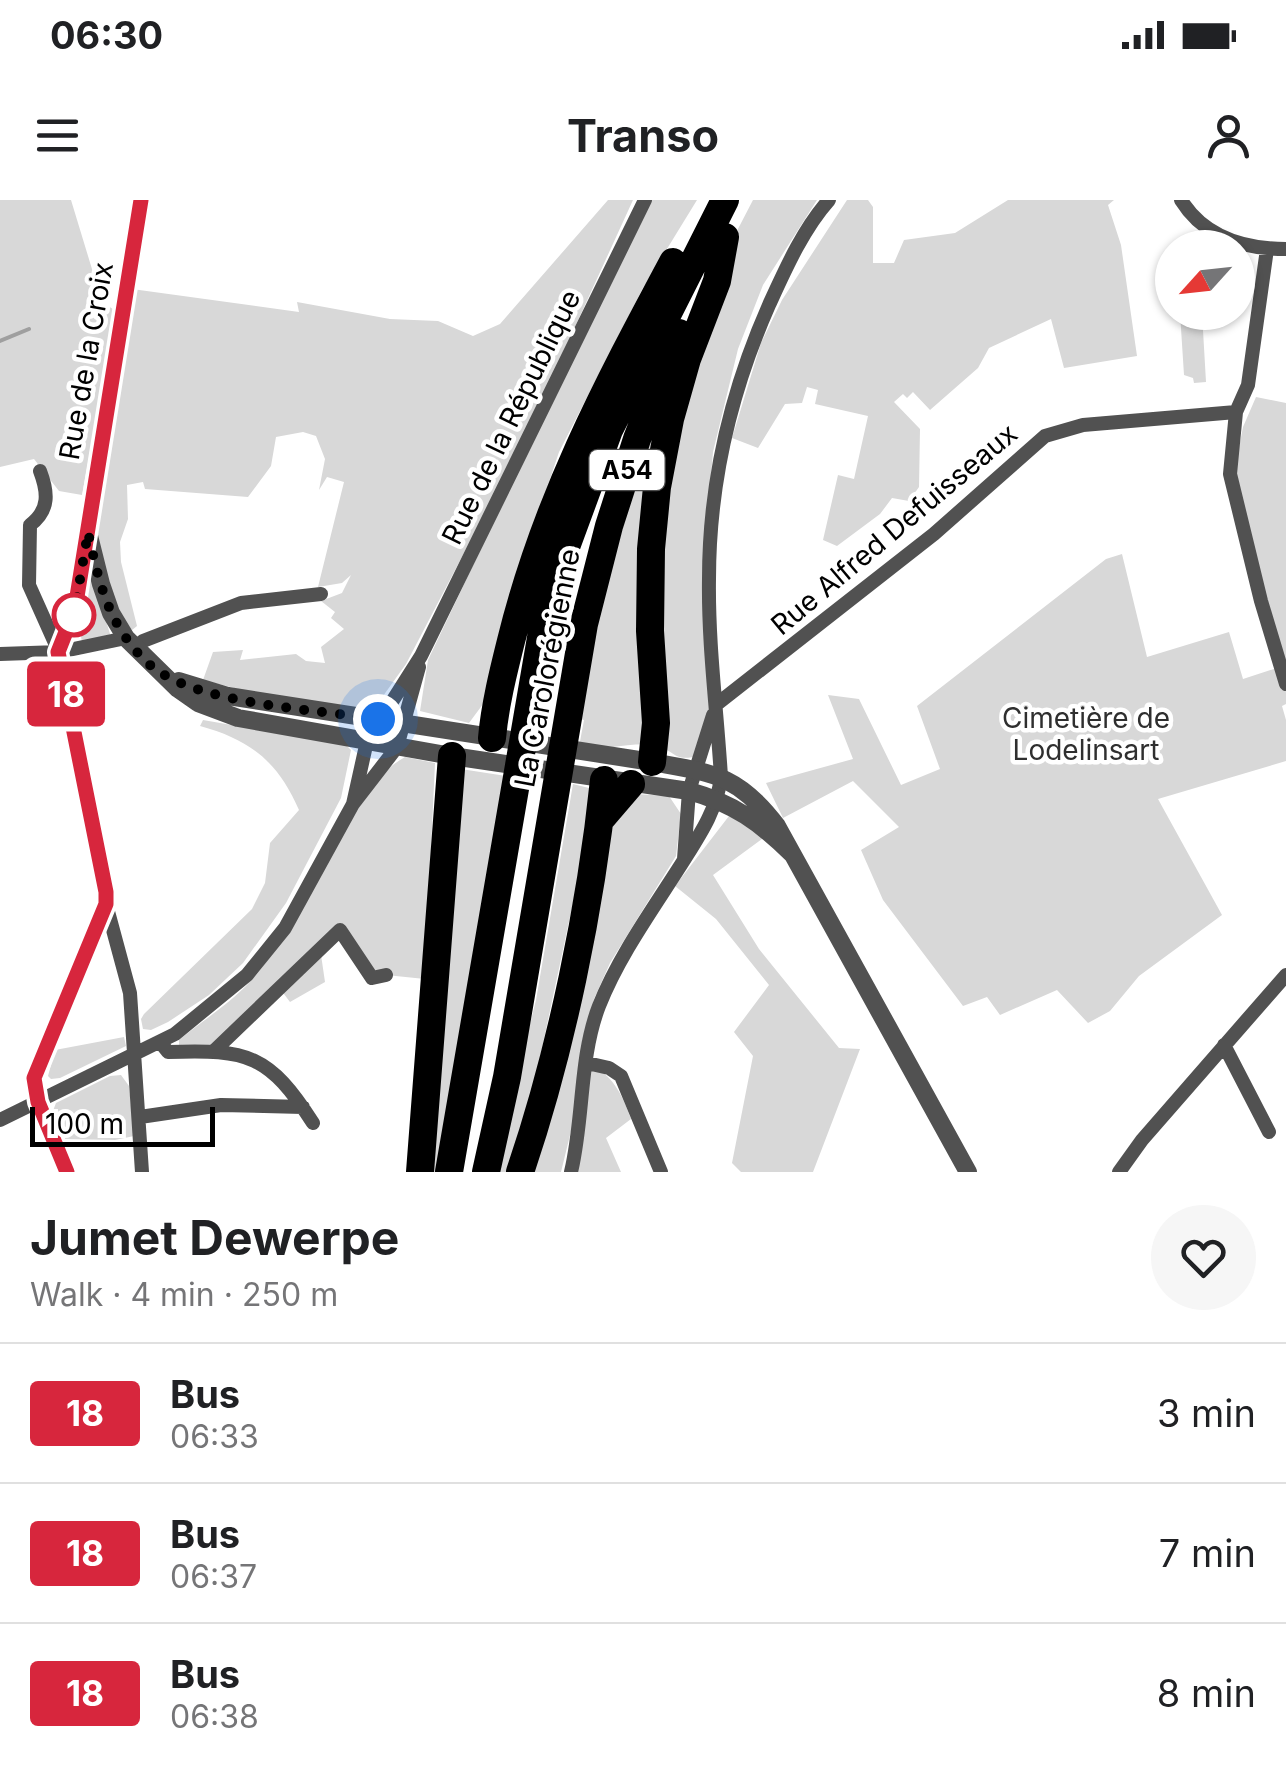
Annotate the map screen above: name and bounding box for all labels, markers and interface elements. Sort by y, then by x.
text: 06:30 [50,12,163,58]
icon: menu [30,108,85,163]
text: Transo [567,108,719,163]
icon: person [1201,108,1256,163]
north arrow [1155,230,1255,330]
map controls [1155,230,1255,330]
street label: Rue de la Croix [52,260,120,462]
street label: Rue de la République [435,284,587,550]
street label: Rue Alfred Defuisseaux [764,416,1024,642]
road number: A54 [590,450,664,490]
street label: La Carolorégienne [507,546,587,790]
unlabelled marker [53,594,95,636]
line badge: 18 [21,662,111,726]
text: 18 [47,673,85,715]
your location [353,694,403,744]
park label: Cimetière de Lodelinsart [1002,701,1170,767]
scale bar [30,1102,215,1146]
text: 100 m [45,1107,124,1141]
button: heart [1151,1205,1256,1310]
text: Jumet Dewerpe [30,1208,399,1267]
text: Walk · 4 min · 250 m [30,1275,338,1314]
text: Bus [170,1371,240,1417]
text: 3 min [1157,1390,1256,1436]
text: 18 [66,1392,104,1434]
text: 06:33 [170,1417,259,1456]
text: Bus [170,1511,240,1557]
text: 7 min [1159,1530,1256,1576]
text: 18 [66,1532,104,1574]
text: 06:37 [170,1557,257,1596]
text: Bus [170,1651,240,1697]
text: 8 min [1157,1670,1256,1716]
text: 18 [66,1672,104,1714]
text: 06:38 [170,1697,259,1736]

